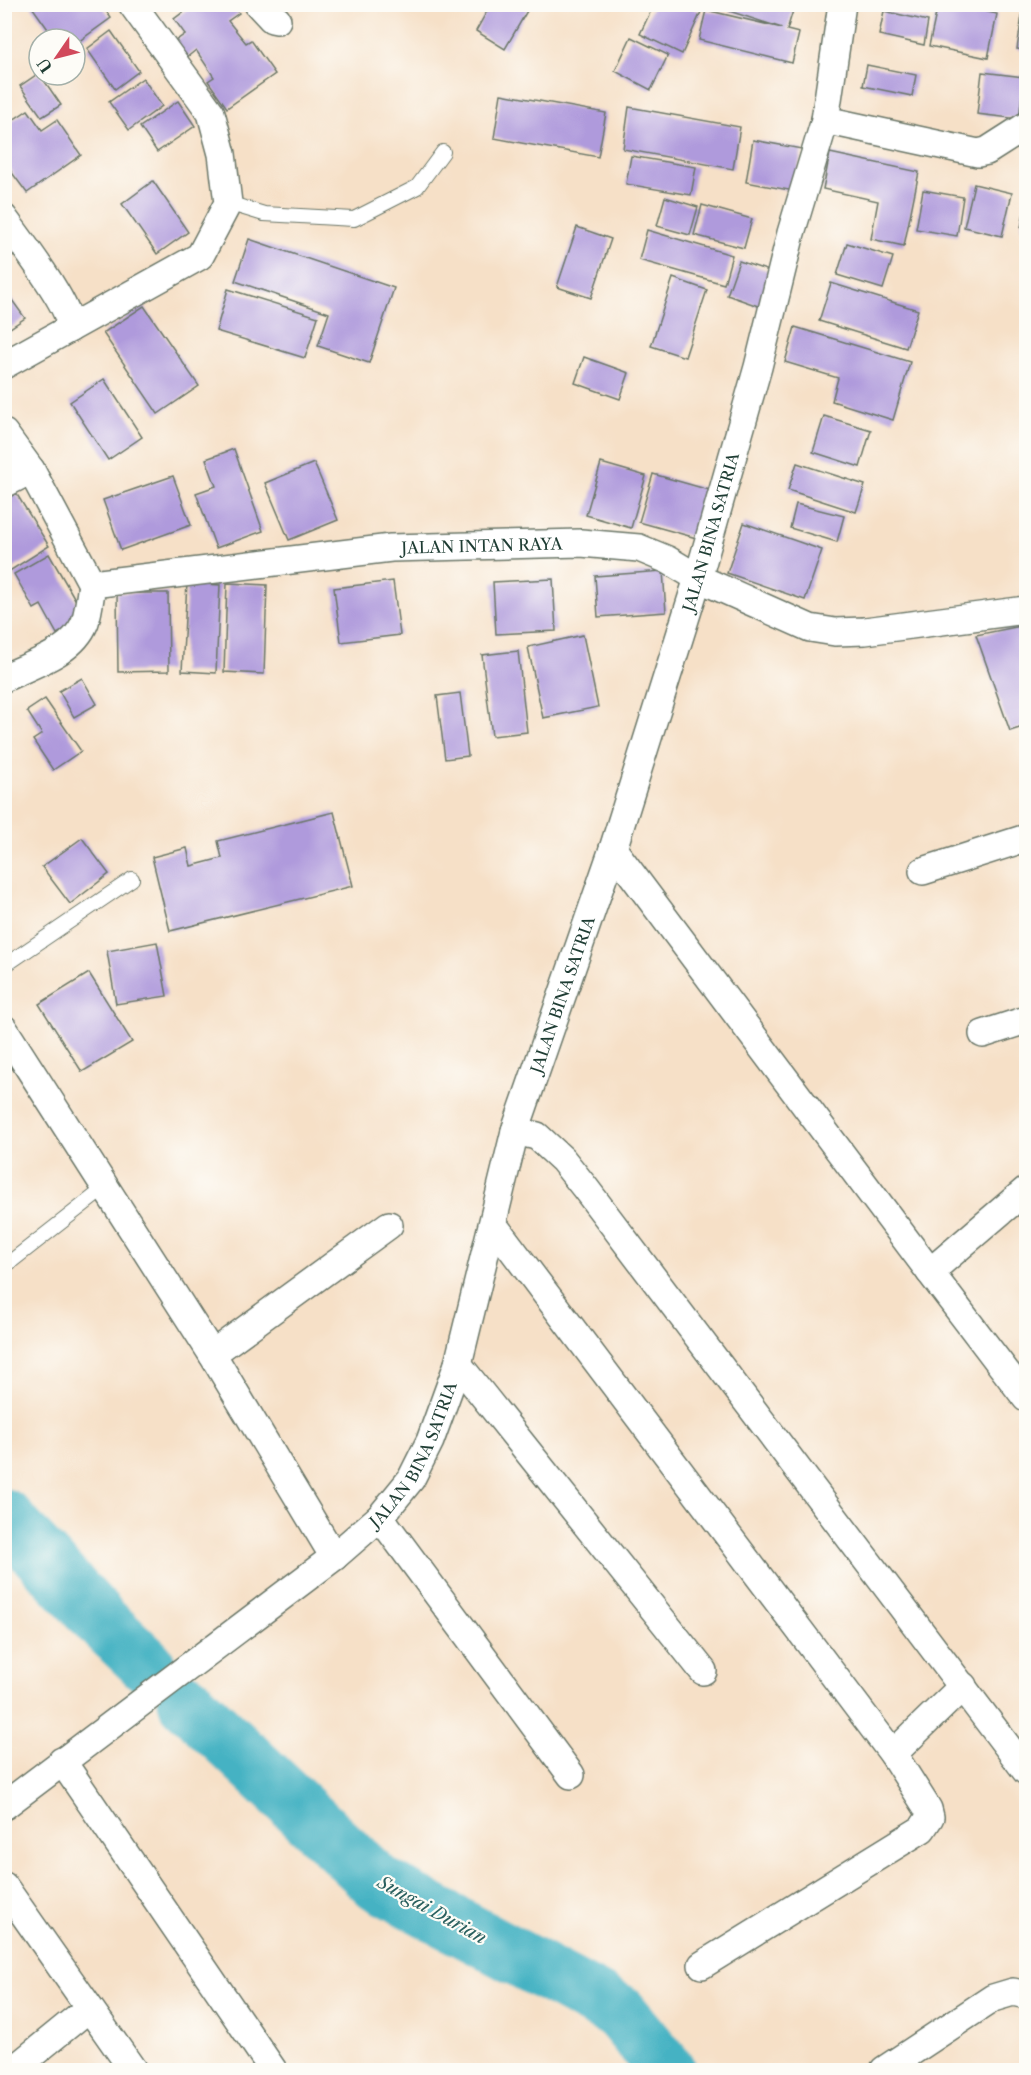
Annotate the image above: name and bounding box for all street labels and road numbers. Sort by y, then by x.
street label: JALAN BINA SATRIA [677,449,744,617]
street label: JALAN INTAN RAYA [398,533,564,558]
street label: JALAN BINA SATRIA [525,913,599,1079]
street label: JALAN BINA SATRIA [363,1378,461,1534]

